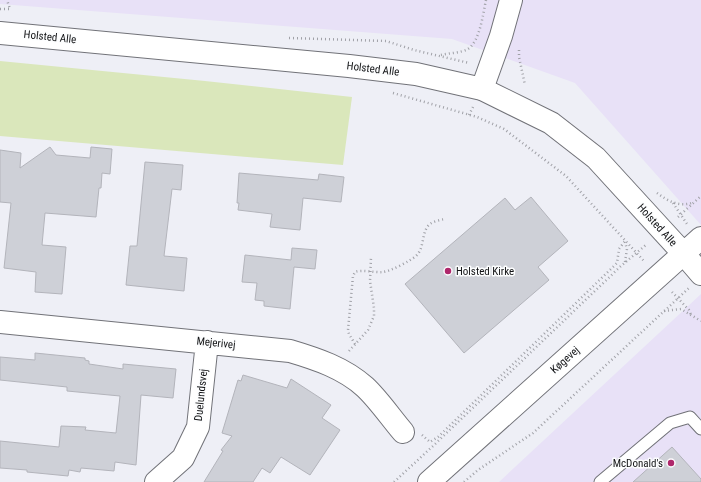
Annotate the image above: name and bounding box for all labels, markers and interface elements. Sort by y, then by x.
street label: Holsted Alle [23,28,77,46]
street label: Holsted Alle [346,59,400,79]
street label: Holsted Alle [634,201,680,249]
place label: Holsted Kirke [456,265,514,278]
marker: Holsted Kirke [443,266,453,276]
street label: Mejerivej [196,334,236,352]
street label: Køgevej [548,344,582,376]
street label: Duelundsvej [192,368,210,422]
place label: McDonald's [613,457,663,470]
marker: McDonald's [666,458,676,468]

